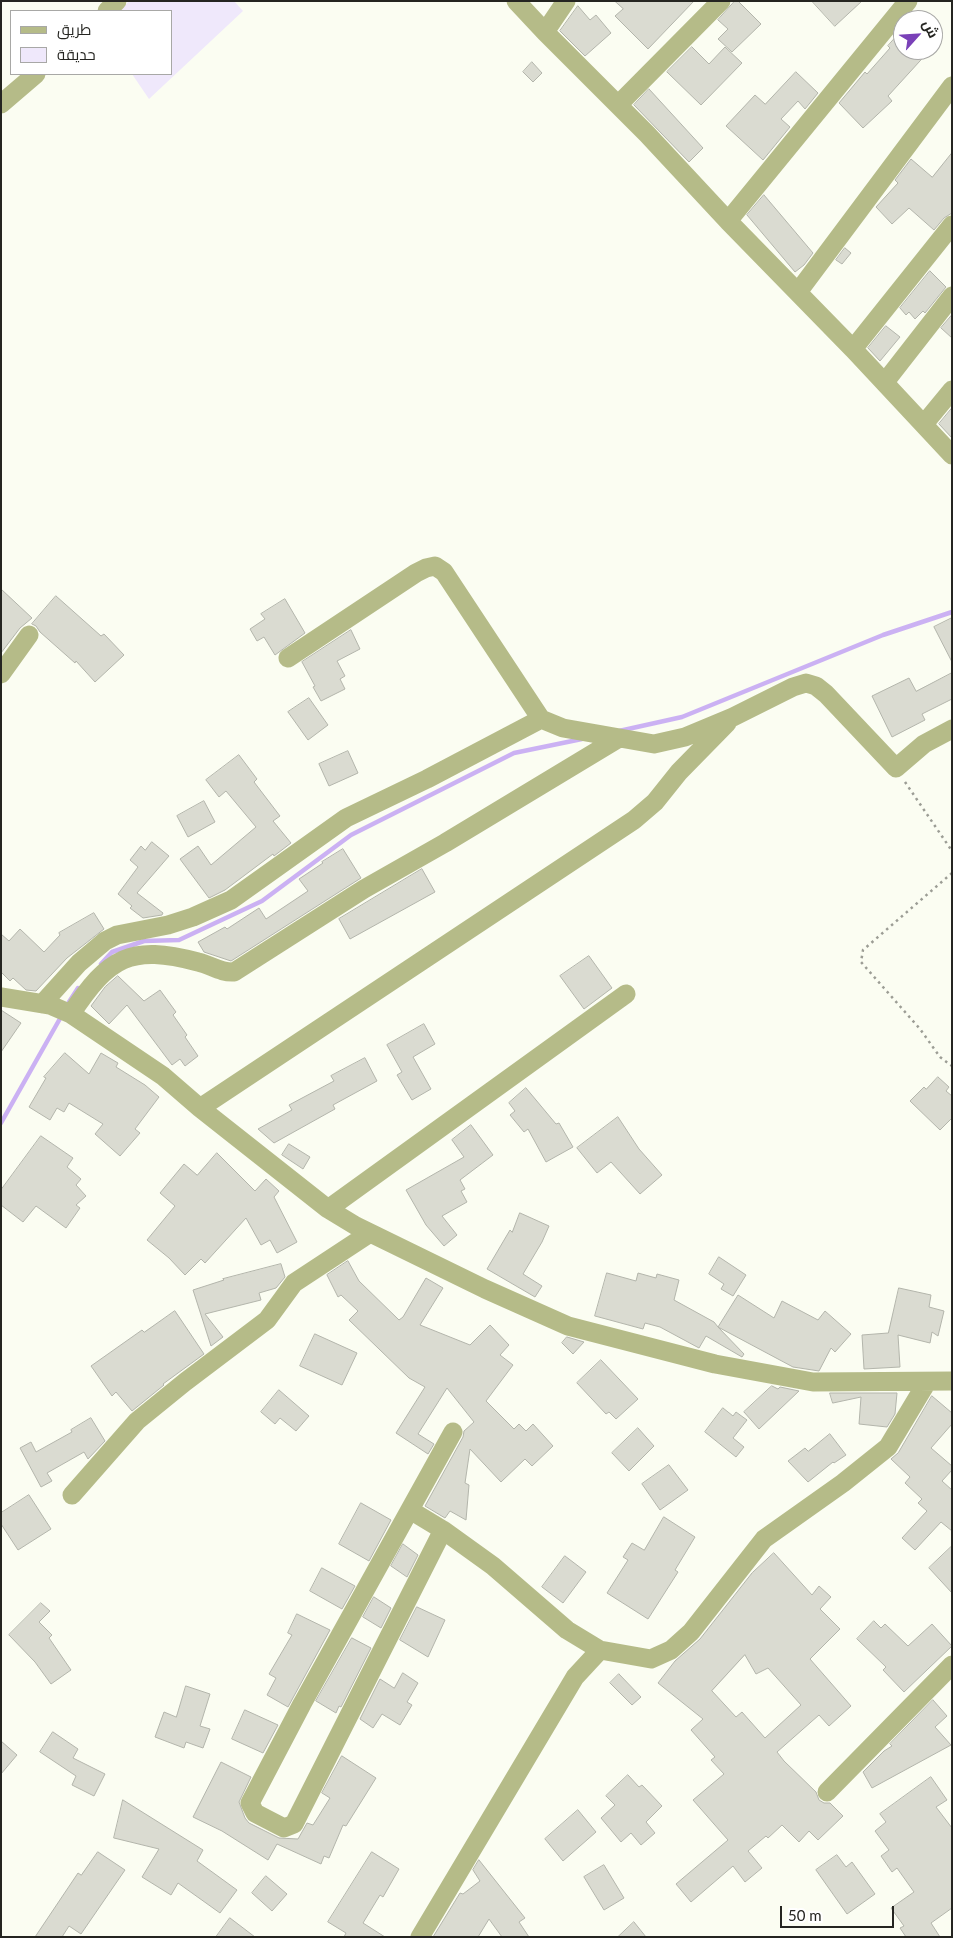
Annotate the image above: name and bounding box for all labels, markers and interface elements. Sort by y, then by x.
legend [10,10,172,75]
north arrow [893,10,943,60]
text: ش [919,17,943,40]
text: طريق [57,20,91,38]
text: حديقة [57,45,96,63]
scale bar [783,1896,897,1928]
text: 50 m [788,1906,822,1924]

